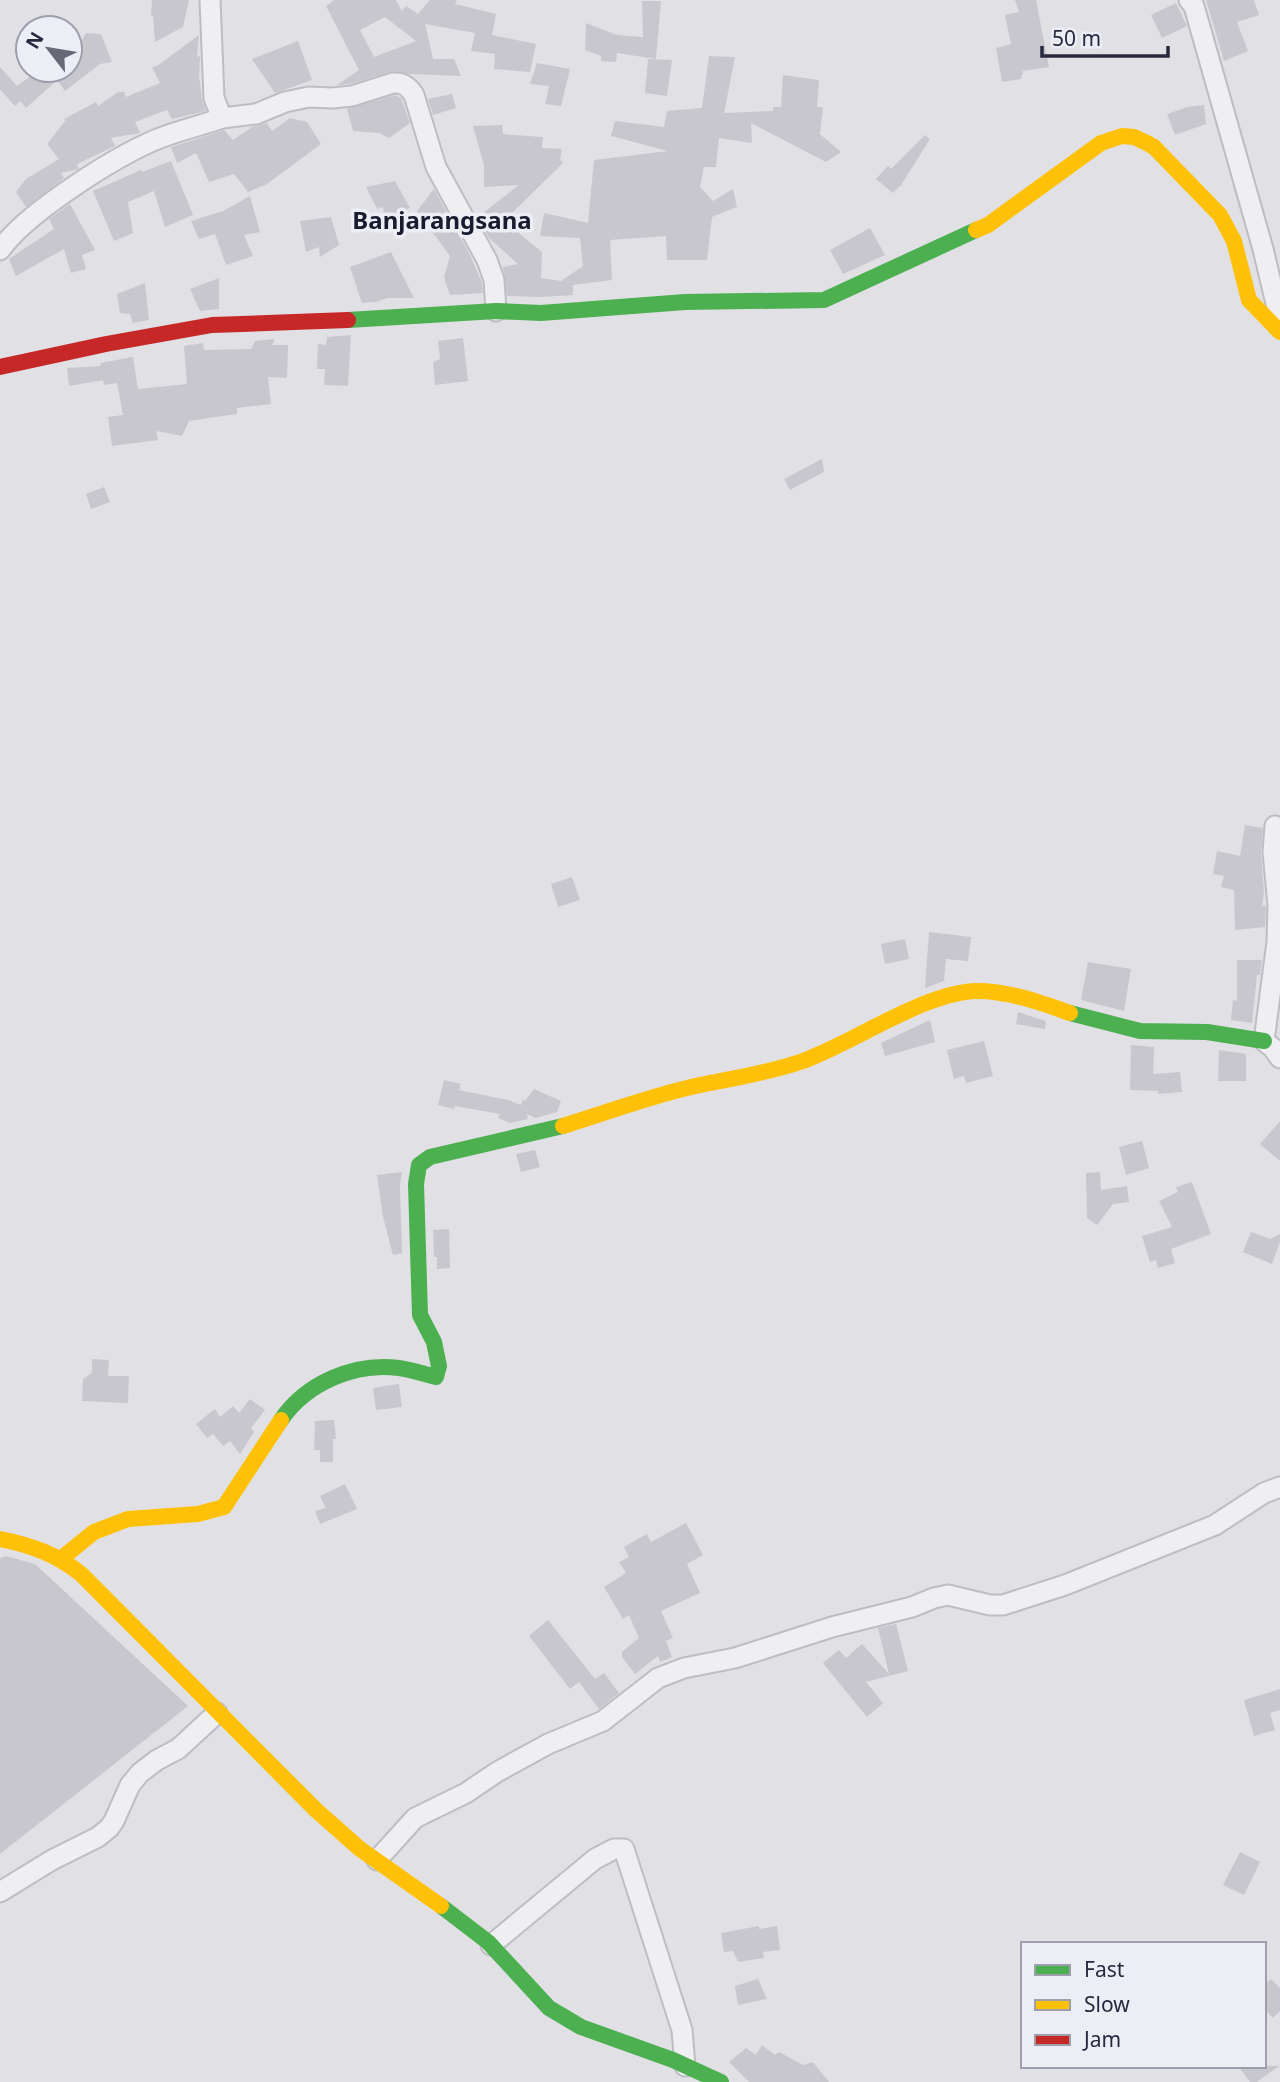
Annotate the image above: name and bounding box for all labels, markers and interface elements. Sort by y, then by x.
north arrow [14,14,84,84]
scale bar [1042,14,1168,58]
text: 50 m [1052,24,1101,52]
text: N [19,27,50,54]
district label: Banjarangsana [352,203,532,236]
legend [1021,1942,1266,2068]
text: Fast [1084,1955,1125,1983]
text: Slow [1084,1990,1130,2018]
text: Jam [1082,2025,1121,2053]

